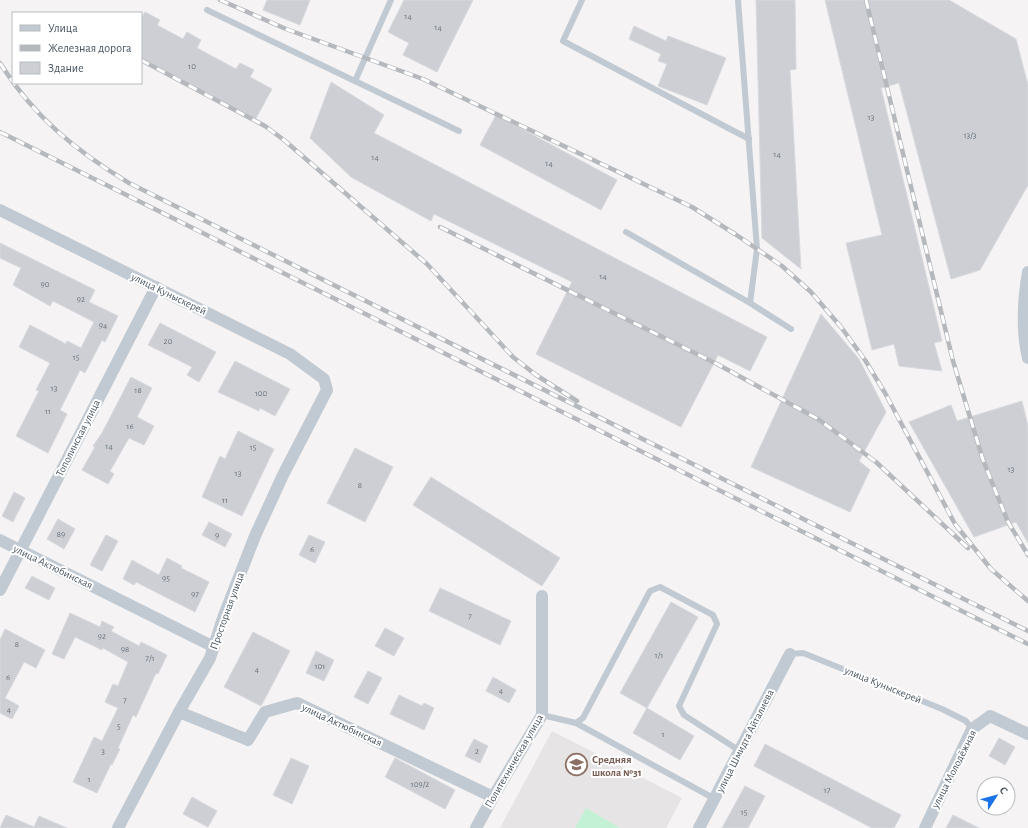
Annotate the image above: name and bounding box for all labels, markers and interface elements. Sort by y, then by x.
legend [12,12,142,84]
house number: 14 [404,12,412,21]
text: Улица [48,22,78,34]
house number: 14 [434,23,442,32]
text: Железная дорога [48,42,132,54]
text: Здание [48,62,84,74]
house number: 10 [188,62,196,71]
house number: 13 [868,113,875,122]
house number: 13/3 [963,131,977,140]
house number: 14 [773,150,781,159]
house number: 14 [371,153,379,162]
house number: 14 [545,159,553,168]
street label: улица Куныскерей [129,271,208,317]
house number: 14 [599,272,607,281]
house number: 90 [41,280,50,289]
house number: 92 [77,295,85,304]
house number: 94 [99,321,108,330]
house number: 20 [164,337,173,346]
house number: 15 [73,353,80,362]
house number: 13 [51,384,58,393]
house number: 18 [134,386,142,395]
house number: 100 [255,389,268,398]
street label: Тополинская улица [54,398,102,478]
house number: 11 [45,407,51,416]
house number: 16 [126,422,134,431]
house number: 14 [105,442,113,451]
house number: 15 [250,443,257,452]
house number: 13 [1008,465,1015,474]
house number: 13 [235,469,242,478]
house number: 8 [358,481,362,490]
house number: 11 [222,496,228,505]
house number: 89 [57,530,65,539]
house number: 9 [215,531,219,540]
street label: улица Актюбинская [11,543,95,591]
house number: 6 [310,545,314,554]
street label: Просторная улица [208,571,246,651]
house number: 95 [162,574,170,583]
house number: 97 [191,590,199,599]
house number: 7 [468,612,472,621]
house number: 92 [98,632,106,641]
house number: 8 [15,640,19,649]
house number: 98 [121,645,129,654]
house number: 1/1 [655,651,663,660]
house number: 7/1 [145,654,155,663]
house number: 101 [315,662,325,671]
street label: улица Куныскерей [842,664,923,705]
house number: 4 [255,665,260,674]
house number: 6 [6,673,10,682]
house number: 4 [499,686,504,695]
street label: улица Шмидта Айталиева [714,688,776,795]
house number: 7 [123,696,127,705]
street label: улица Актюбинская [299,701,384,748]
house number: 4 [7,705,12,714]
street label: Политехническая улица [483,712,545,810]
house number: 5 [117,722,121,731]
street label: улица Молодёжная [929,728,978,811]
house number: 1 [661,730,665,739]
house number: 3 [101,747,105,756]
house number: 2 [475,747,479,756]
school or university icon: Средняя школа №31 [563,752,589,778]
place label: Средняя школа №31 [592,754,642,778]
house number: 1 [87,775,91,784]
north arrow [976,776,1016,816]
house number: 109/2 [411,780,429,789]
text: С [997,785,1010,796]
house number: 17 [824,786,831,795]
house number: 15 [741,808,748,817]

